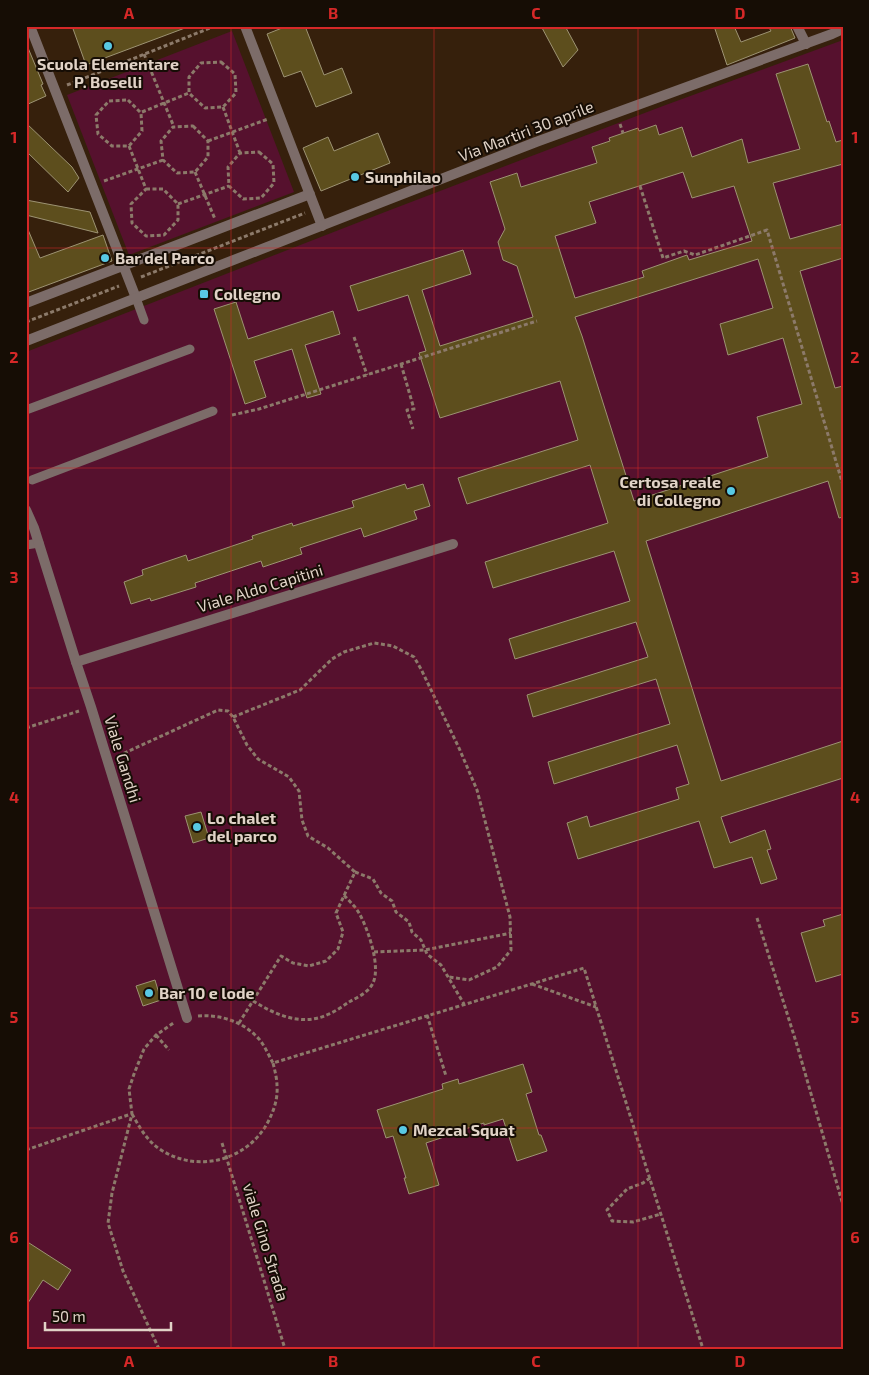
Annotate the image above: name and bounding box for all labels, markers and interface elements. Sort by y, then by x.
text: A [124,3,135,22]
text: B [328,3,338,22]
text: C [531,3,541,22]
text: D [735,3,746,22]
marker: Scuola Elementare P. Boselli [102,40,114,52]
place label: Scuola Elementare P. Boselli [37,54,179,91]
street label: Via Martiri 30 aprile [456,96,596,165]
text: 1 [11,127,17,146]
text: 1 [852,127,858,146]
place label: Sunphilao [365,167,441,186]
marker: Sunphilao [349,171,361,183]
place label: Bar del Parco [115,248,214,267]
marker: Bar del Parco [99,252,111,264]
place label: Collegno [214,284,281,303]
marker: Collegno [198,288,210,300]
text: 2 [9,347,19,366]
text: 2 [850,347,860,366]
place label: Certosa reale di Collegno [620,472,721,509]
marker: Certosa reale di Collegno [725,485,737,497]
street label: Viale Aldo Capitini [195,559,325,616]
text: 3 [9,567,19,586]
text: 3 [850,567,860,586]
street label: Viale Gandhi [101,713,146,805]
text: 4 [9,787,19,806]
text: 4 [850,787,860,806]
place label: Lo chalet del parco [207,808,277,845]
marker: Lo chalet del parco [191,821,203,833]
place label: Bar 10 e lode [159,983,255,1002]
marker: Bar 10 e lode [143,987,155,999]
text: 5 [10,1007,19,1026]
text: 5 [851,1007,860,1026]
place label: Mezcal Squat [413,1120,515,1139]
marker: Mezcal Squat [397,1124,409,1136]
street label: viale Gino Strada [240,1181,293,1303]
text: 6 [9,1227,19,1246]
text: 6 [850,1227,860,1246]
scale bar [45,1300,171,1332]
text: 50 m [52,1307,86,1325]
text: A [124,1351,135,1370]
text: B [328,1351,338,1370]
text: C [531,1351,541,1370]
text: D [735,1351,746,1370]

